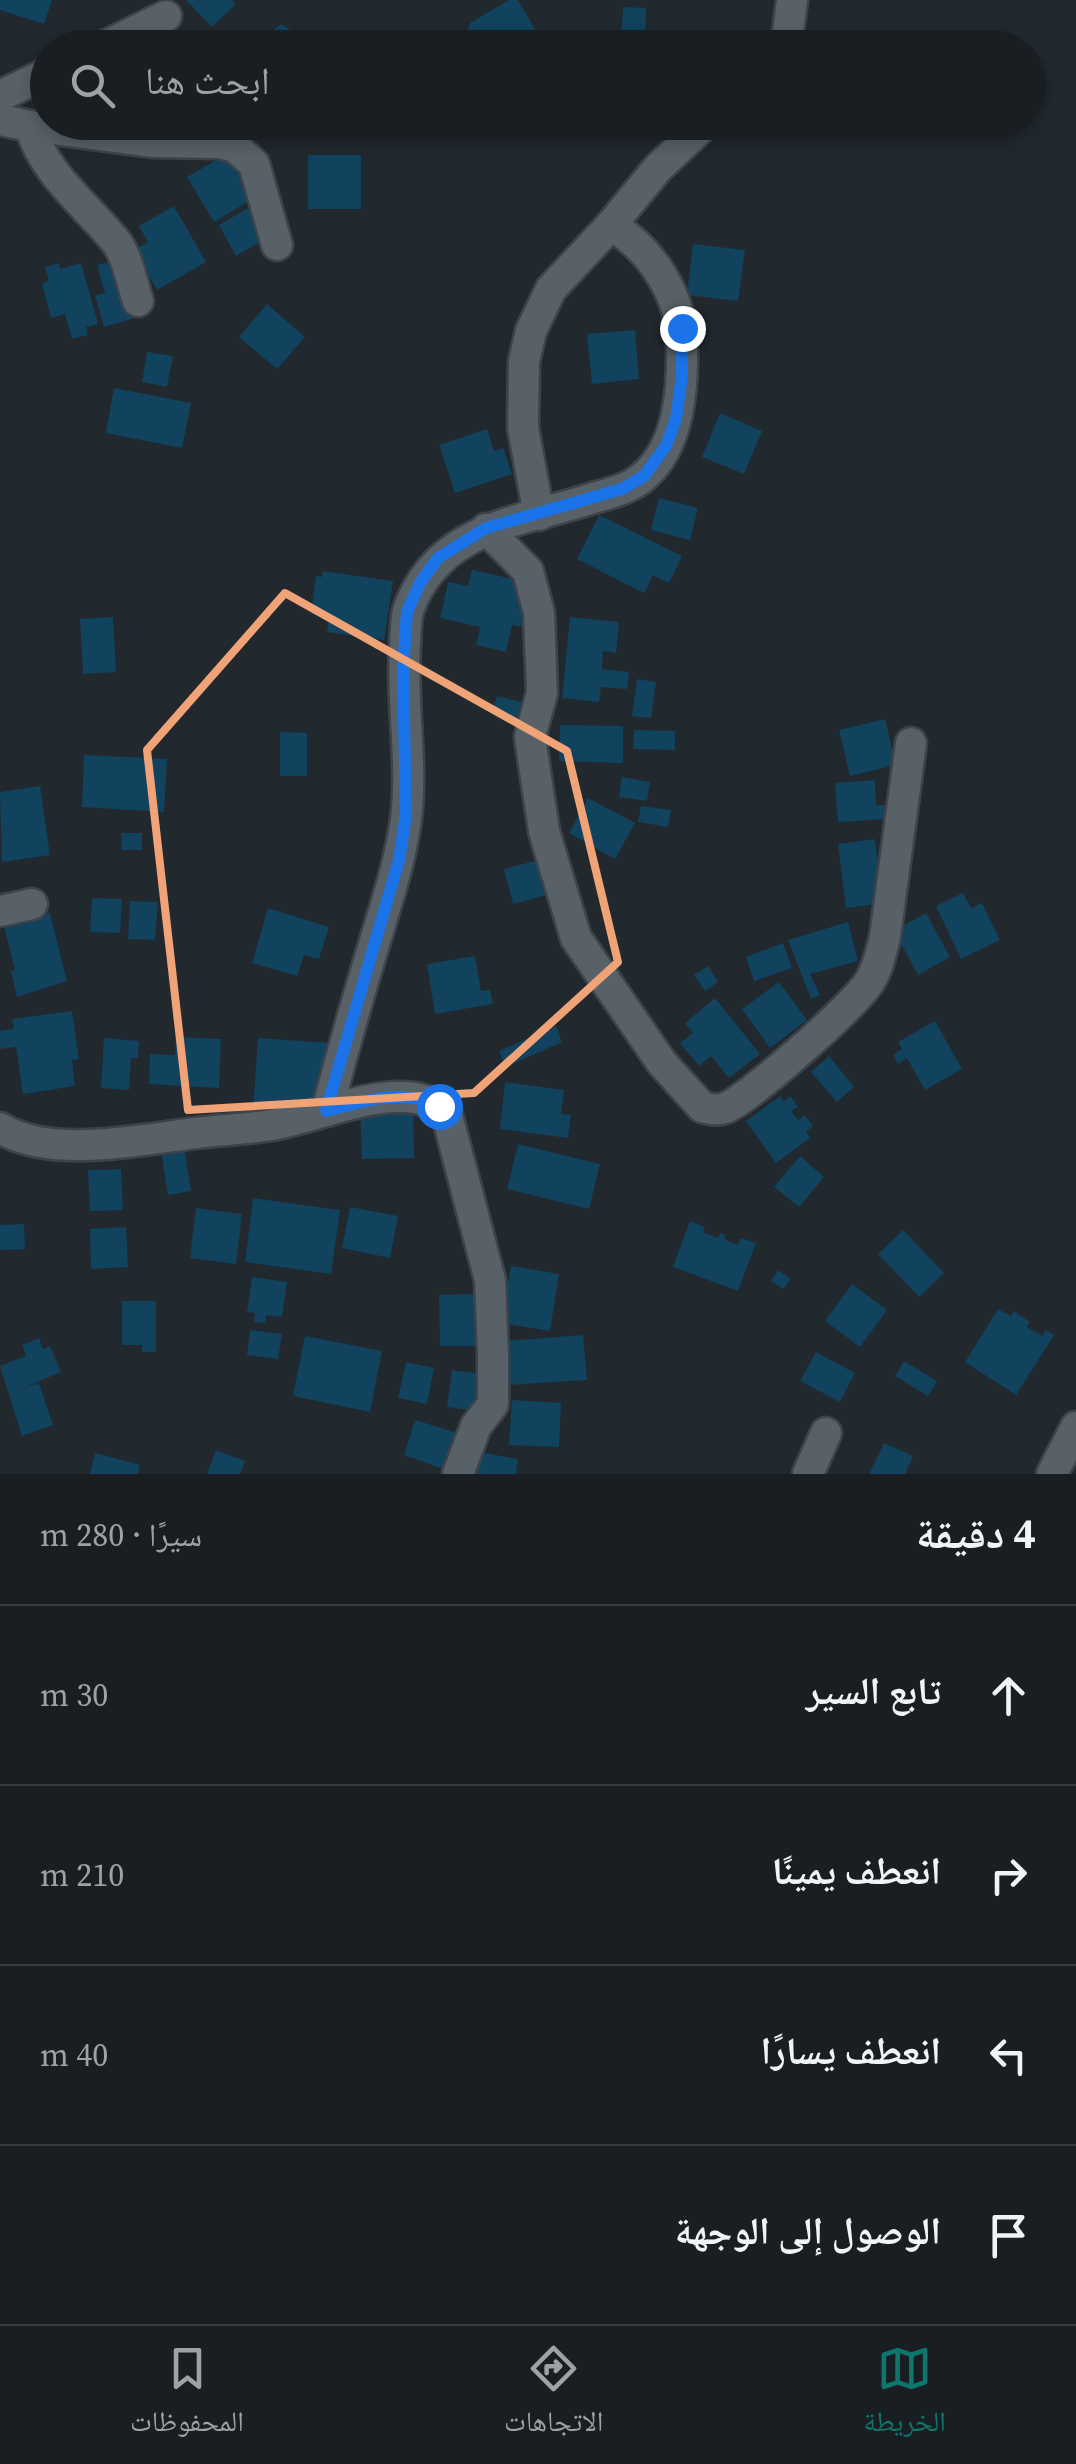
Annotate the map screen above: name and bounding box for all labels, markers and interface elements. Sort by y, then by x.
search box [30,30,1046,140]
text: ابحث هنا [145,55,270,107]
icon: search [65,58,120,113]
route end [660,306,706,352]
route start [417,1084,463,1130]
text: 4 دقيقة [916,1504,1036,1562]
text: سيرًا · 280 m [40,1513,202,1557]
text: تابع السير [806,1665,941,1717]
icon: ahead [981,1668,1036,1723]
text: 30 m [40,1673,108,1717]
text: انعطف يمينًا [772,1845,941,1897]
icon: right [981,1848,1036,1903]
text: 210 m [40,1853,124,1897]
text: انعطف يسارًا [761,2025,941,2077]
icon: left [981,2028,1036,2083]
text: 40 m [40,2033,108,2077]
text: الوصول إلى الوجهة [675,2205,941,2257]
icon: arrive [981,2208,1036,2263]
tab: المحفوظات [130,2341,244,2449]
tab: الاتجاهات [504,2341,603,2449]
tab: الخريطة [864,2341,946,2449]

